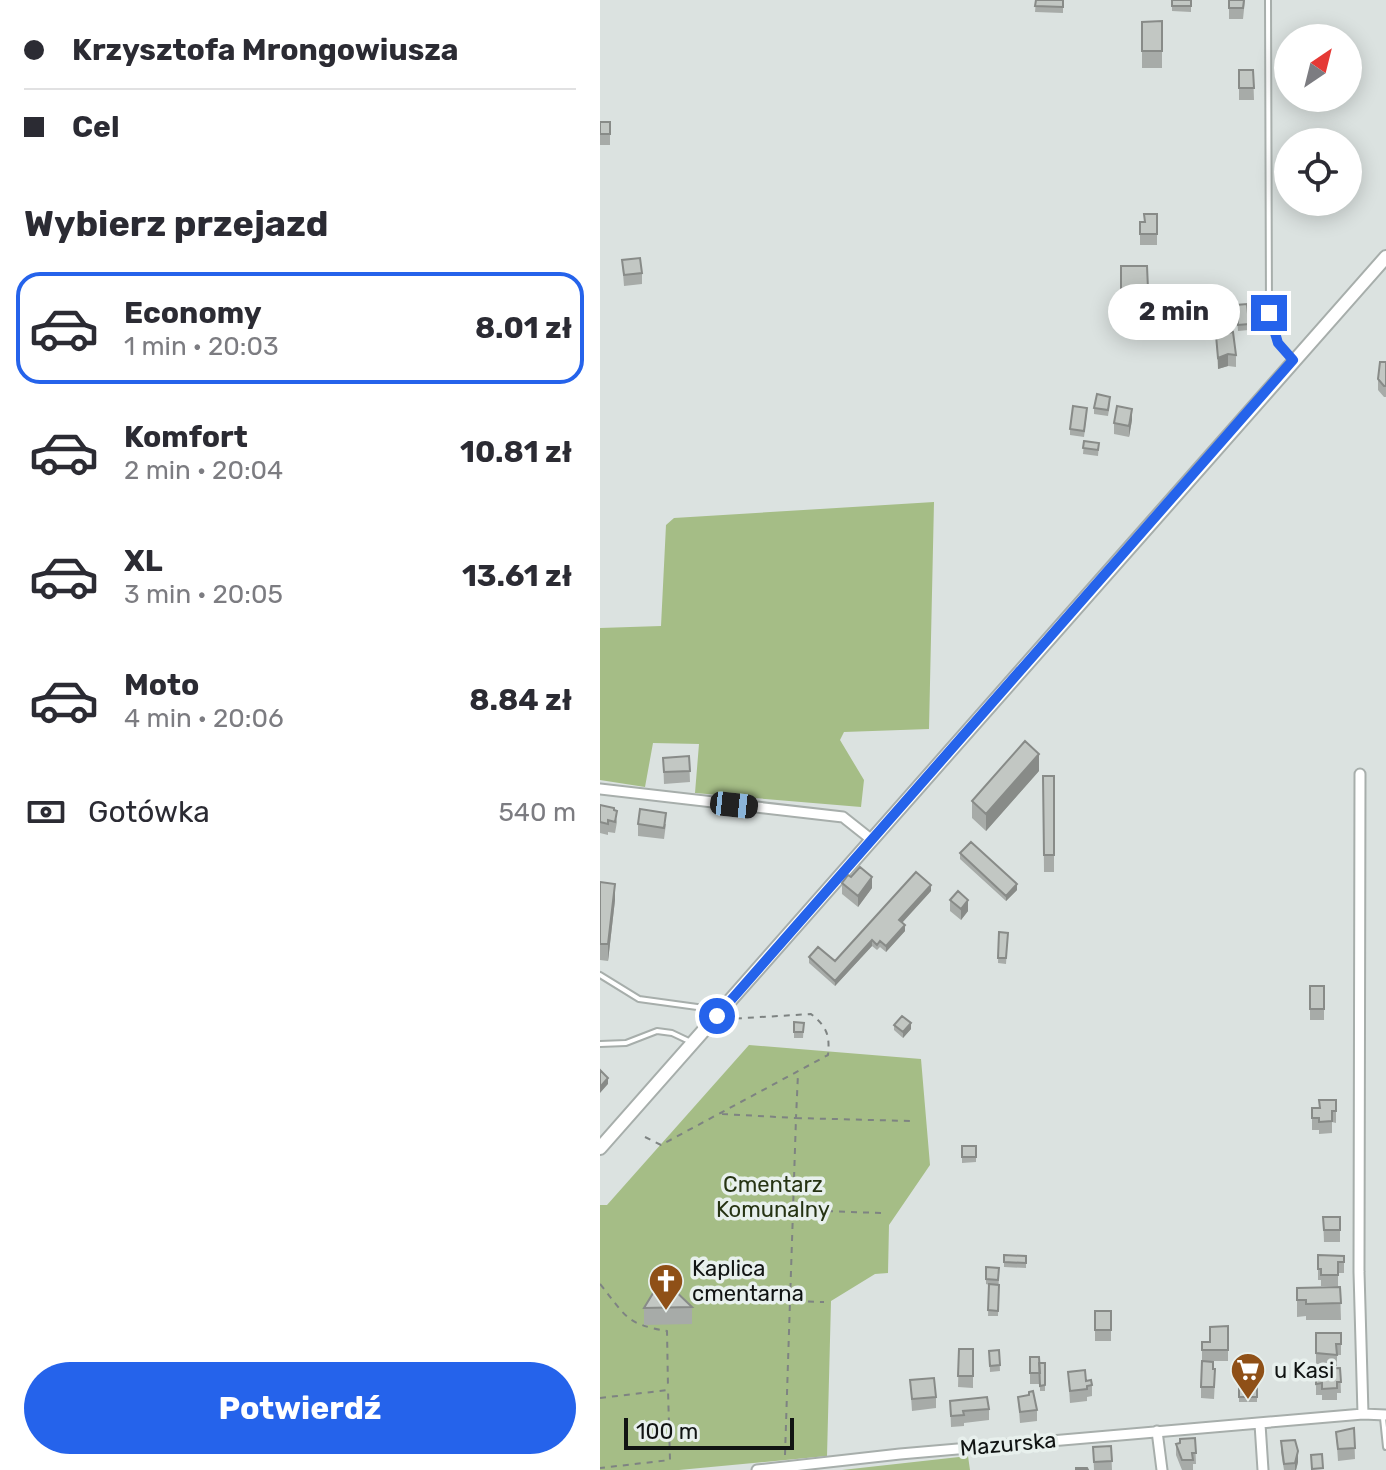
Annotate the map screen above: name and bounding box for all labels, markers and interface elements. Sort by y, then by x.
north arrow [1274,24,1362,112]
map controls [1274,24,1362,216]
text: Krzysztofa Mrongowiusza [72,32,459,68]
text: Cel [72,109,119,145]
button: locate [1274,128,1362,216]
text: Wybierz przejazd [24,202,329,245]
callout: 2 min [1109,285,1241,341]
icon: car [28,292,100,364]
text: Economy [124,295,262,331]
route end [1251,295,1287,331]
text: 2 min [1139,296,1209,327]
text: 8.01 zł [475,310,572,346]
text: 1 min · 20:03 [124,331,279,362]
icon: car [28,416,100,488]
text: Komfort [124,419,248,455]
text: 10.81 zł [460,434,572,470]
text: 2 min · 20:04 [124,455,283,486]
icon: car [28,540,100,612]
text: XL [124,543,163,579]
text: 13.61 zł [462,558,572,594]
text: 3 min · 20:05 [124,579,283,610]
icon: car [28,664,100,736]
text: Moto [124,667,199,703]
text: 8.84 zł [469,682,572,718]
text: 4 min · 20:06 [124,703,284,734]
icon: cash [24,790,68,834]
car [709,791,759,819]
text: Gotówka [88,794,210,830]
text: 540 m [498,797,576,828]
route start [699,998,735,1034]
park label: Cmentarz Komunalny [716,1171,830,1223]
place label: Kaplica cmentarna [692,1255,804,1307]
church icon: Kaplica cmentarna [647,1262,685,1312]
supermarket icon: u Kasi [1229,1351,1267,1401]
place label: u Kasi [1274,1357,1334,1384]
button: Potwierdź [24,1362,576,1454]
scale bar [624,1414,794,1450]
text: 100 m [636,1418,698,1445]
street label: Mazurska [959,1426,1057,1462]

